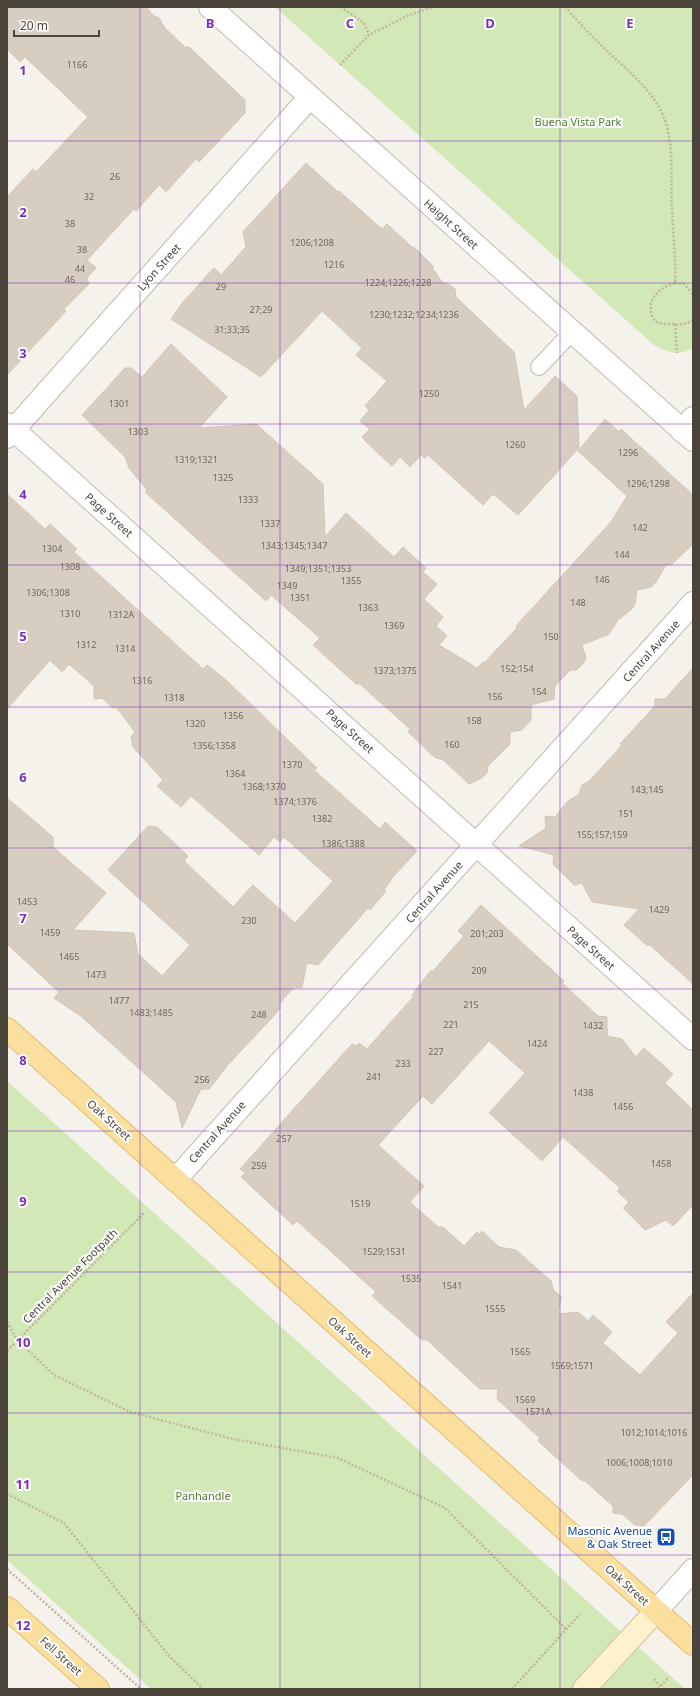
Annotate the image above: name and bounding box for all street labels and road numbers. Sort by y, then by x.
street label: Haight Street [421,195,482,252]
street label: Lyon Street [134,240,184,293]
street label: Page Street [82,489,136,540]
street label: Central Avenue [619,616,683,685]
street label: Page Street [323,705,377,756]
street label: Central Avenue [402,857,466,926]
street label: Page Street [564,922,618,973]
street label: Oak Street [84,1096,135,1143]
street label: Central Avenue [185,1097,249,1166]
street label: Central Avenue Footpath [19,1225,120,1326]
street label: Oak Street [325,1313,376,1360]
street label: Oak Street [602,1561,653,1608]
street label: Fell Street [37,1633,85,1678]

